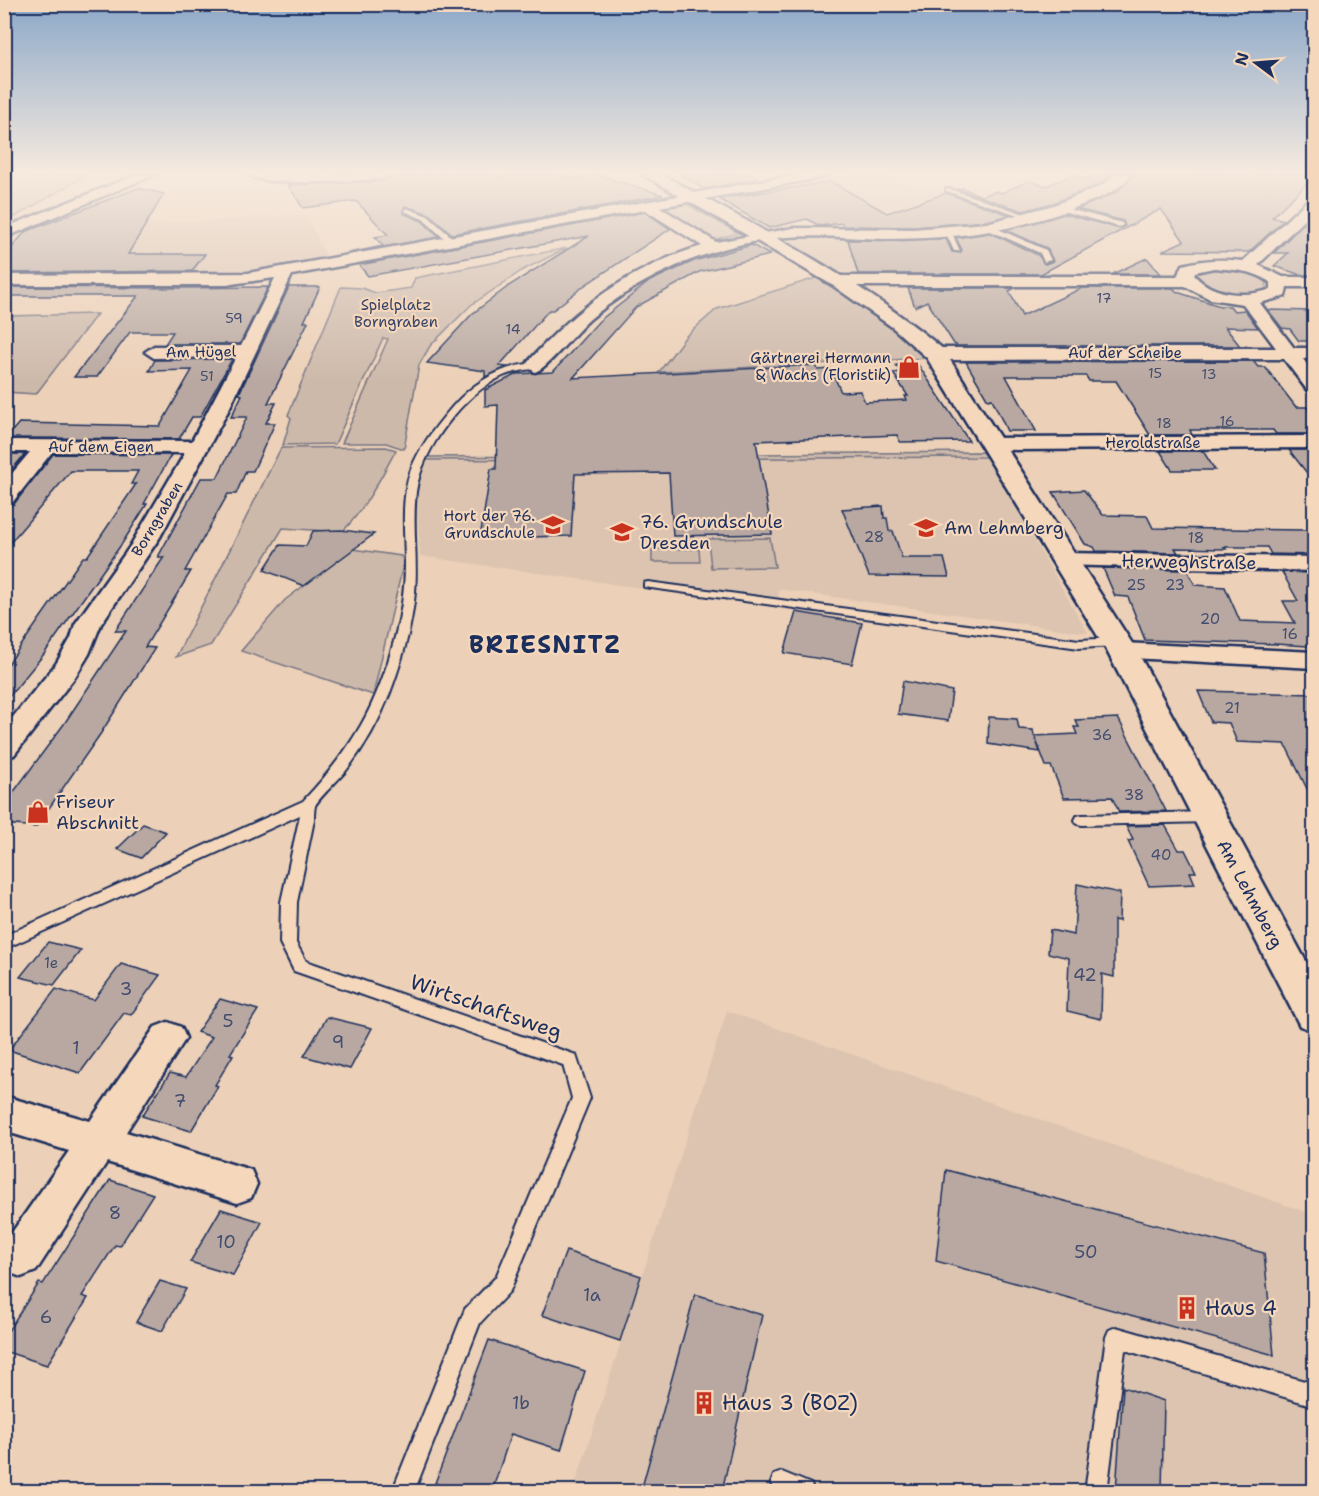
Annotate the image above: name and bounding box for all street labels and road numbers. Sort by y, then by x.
street label: Am Hügel [166,341,237,363]
street label: Auf der Scheibe [1068,343,1182,363]
street label: Heroldstraße [1105,433,1201,453]
street label: Auf dem Eigen [48,437,154,457]
street label: Borngraben [127,478,187,560]
street label: Herweghstraße [1121,549,1257,575]
street label: Am Lehmberg [1211,835,1289,953]
street label: Wirtschaftsweg [406,968,566,1046]

